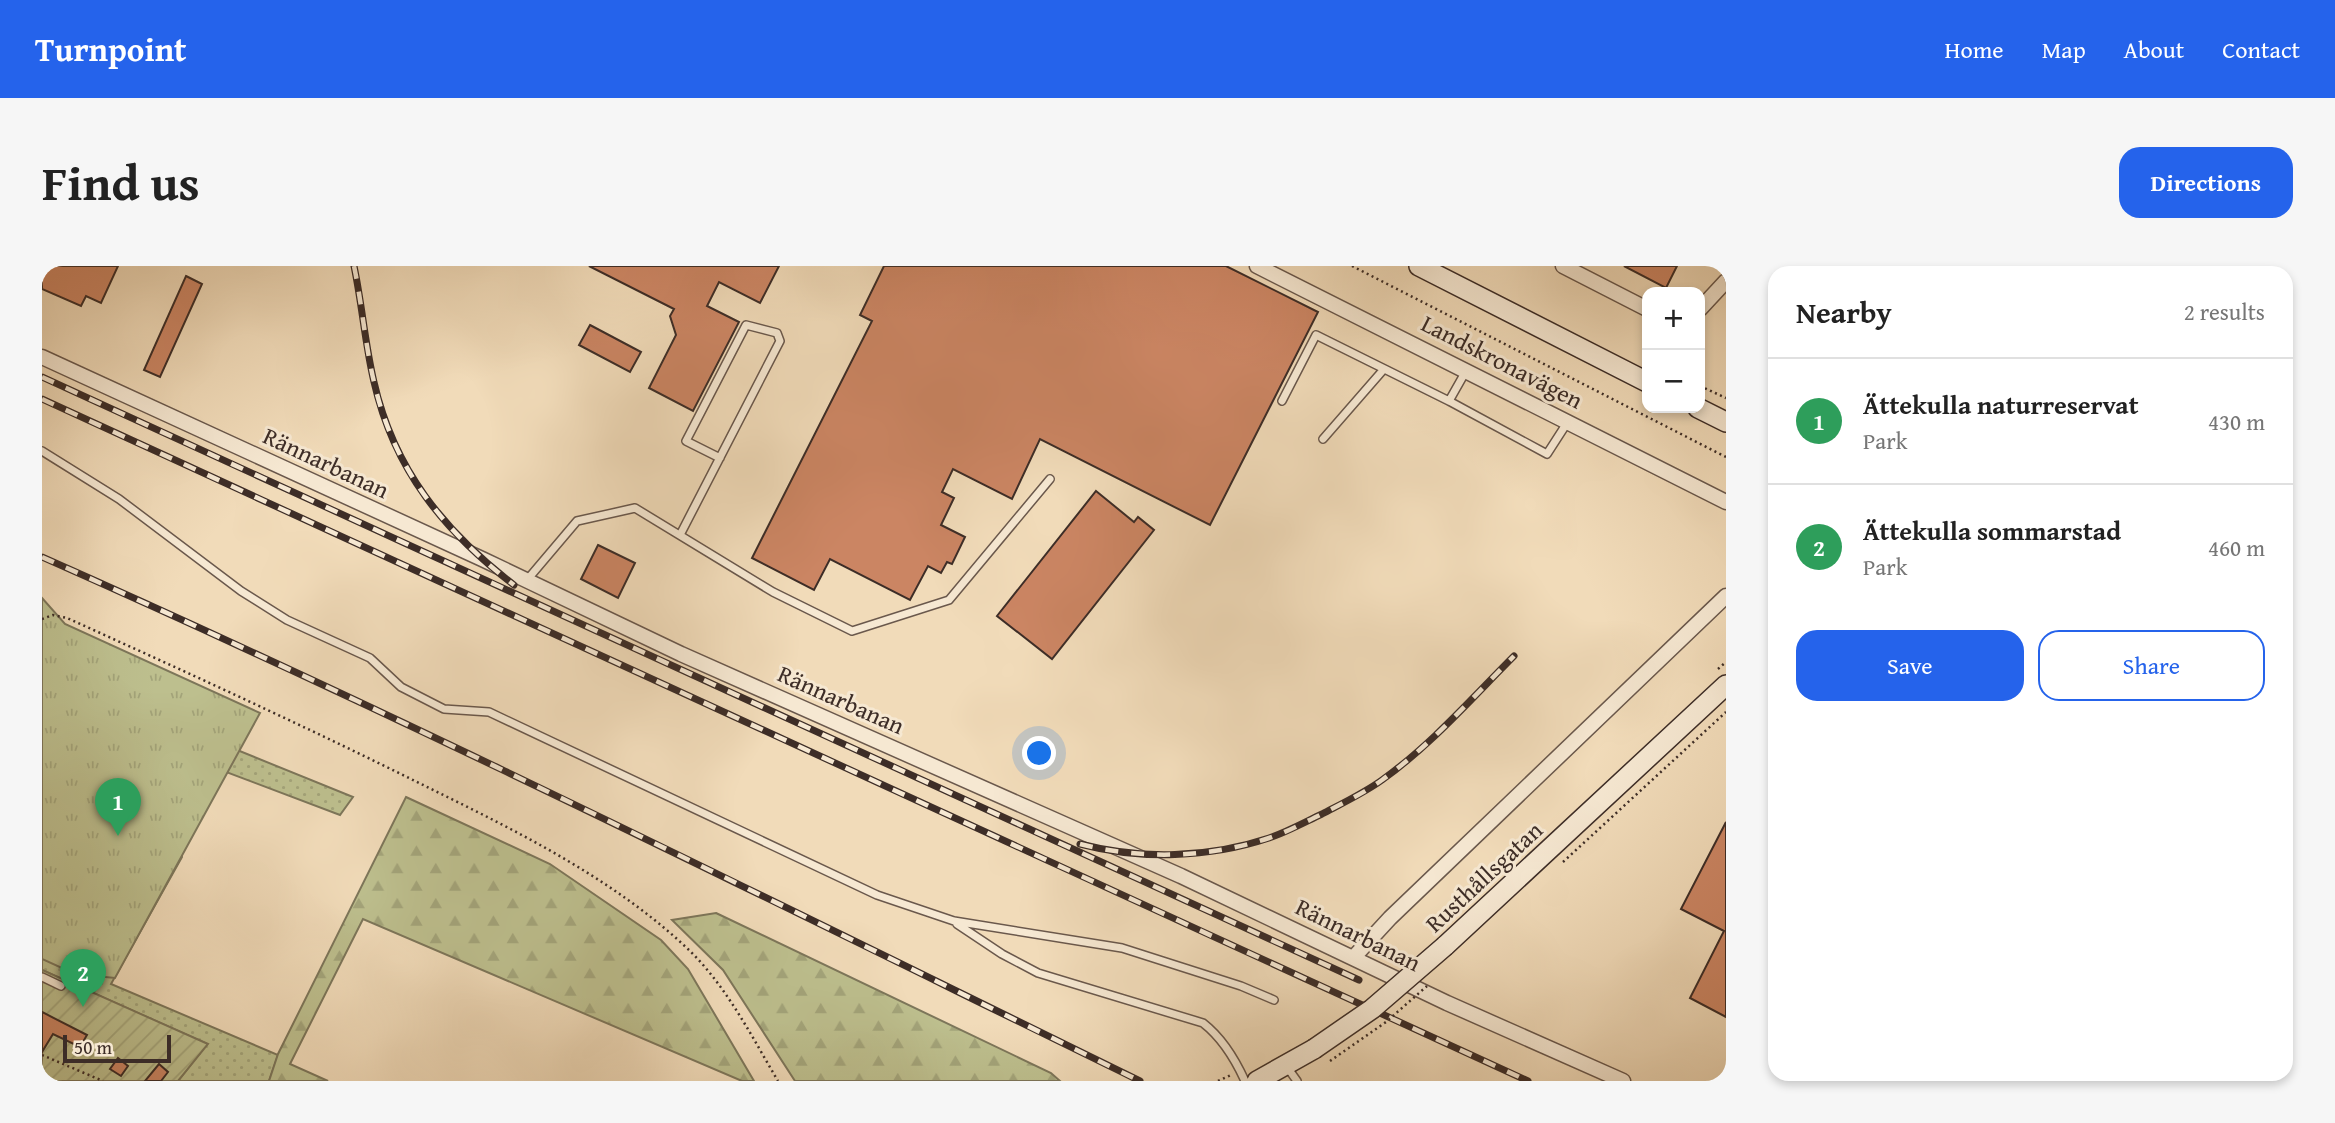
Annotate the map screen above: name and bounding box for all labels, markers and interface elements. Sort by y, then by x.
text: Turnpoint [35,25,187,73]
text: Home [1945,32,2004,67]
text: Map [2042,32,2086,67]
text: About [2124,32,2184,67]
text: Contact [2222,32,2300,67]
text: Find us [42,146,200,218]
button: Directions [2119,147,2293,218]
map controls [1642,287,1705,413]
button: + [1642,287,1705,350]
text: Nearby [1796,290,1892,334]
text: 2 results [2184,295,2265,328]
street label: Landskronavägen [1415,306,1590,418]
button: − [1642,350,1705,413]
text: Ättekulla naturreservat [1863,385,2139,424]
text: 1 [1813,405,1825,438]
text: 430 m [2208,405,2265,438]
street label: Rännarbanan [257,418,395,507]
text: Park [1863,424,1907,457]
text: Ättekulla sommarstad [1863,511,2121,550]
text: 2 [1813,531,1825,564]
text: 460 m [2208,531,2265,564]
text: Park [1863,550,1907,583]
button: Save [1796,630,2024,701]
button: Share [2038,630,2265,701]
street label: Rännarbanan [772,656,911,743]
your location [1022,736,1056,770]
pin: 1 [95,778,141,836]
street label: Rusthållsgatan [1417,813,1551,940]
street label: Rännarbanan [1290,889,1427,980]
pin: 2 [60,949,106,1007]
scale bar [63,1032,172,1064]
text: 50 m [74,1033,112,1061]

